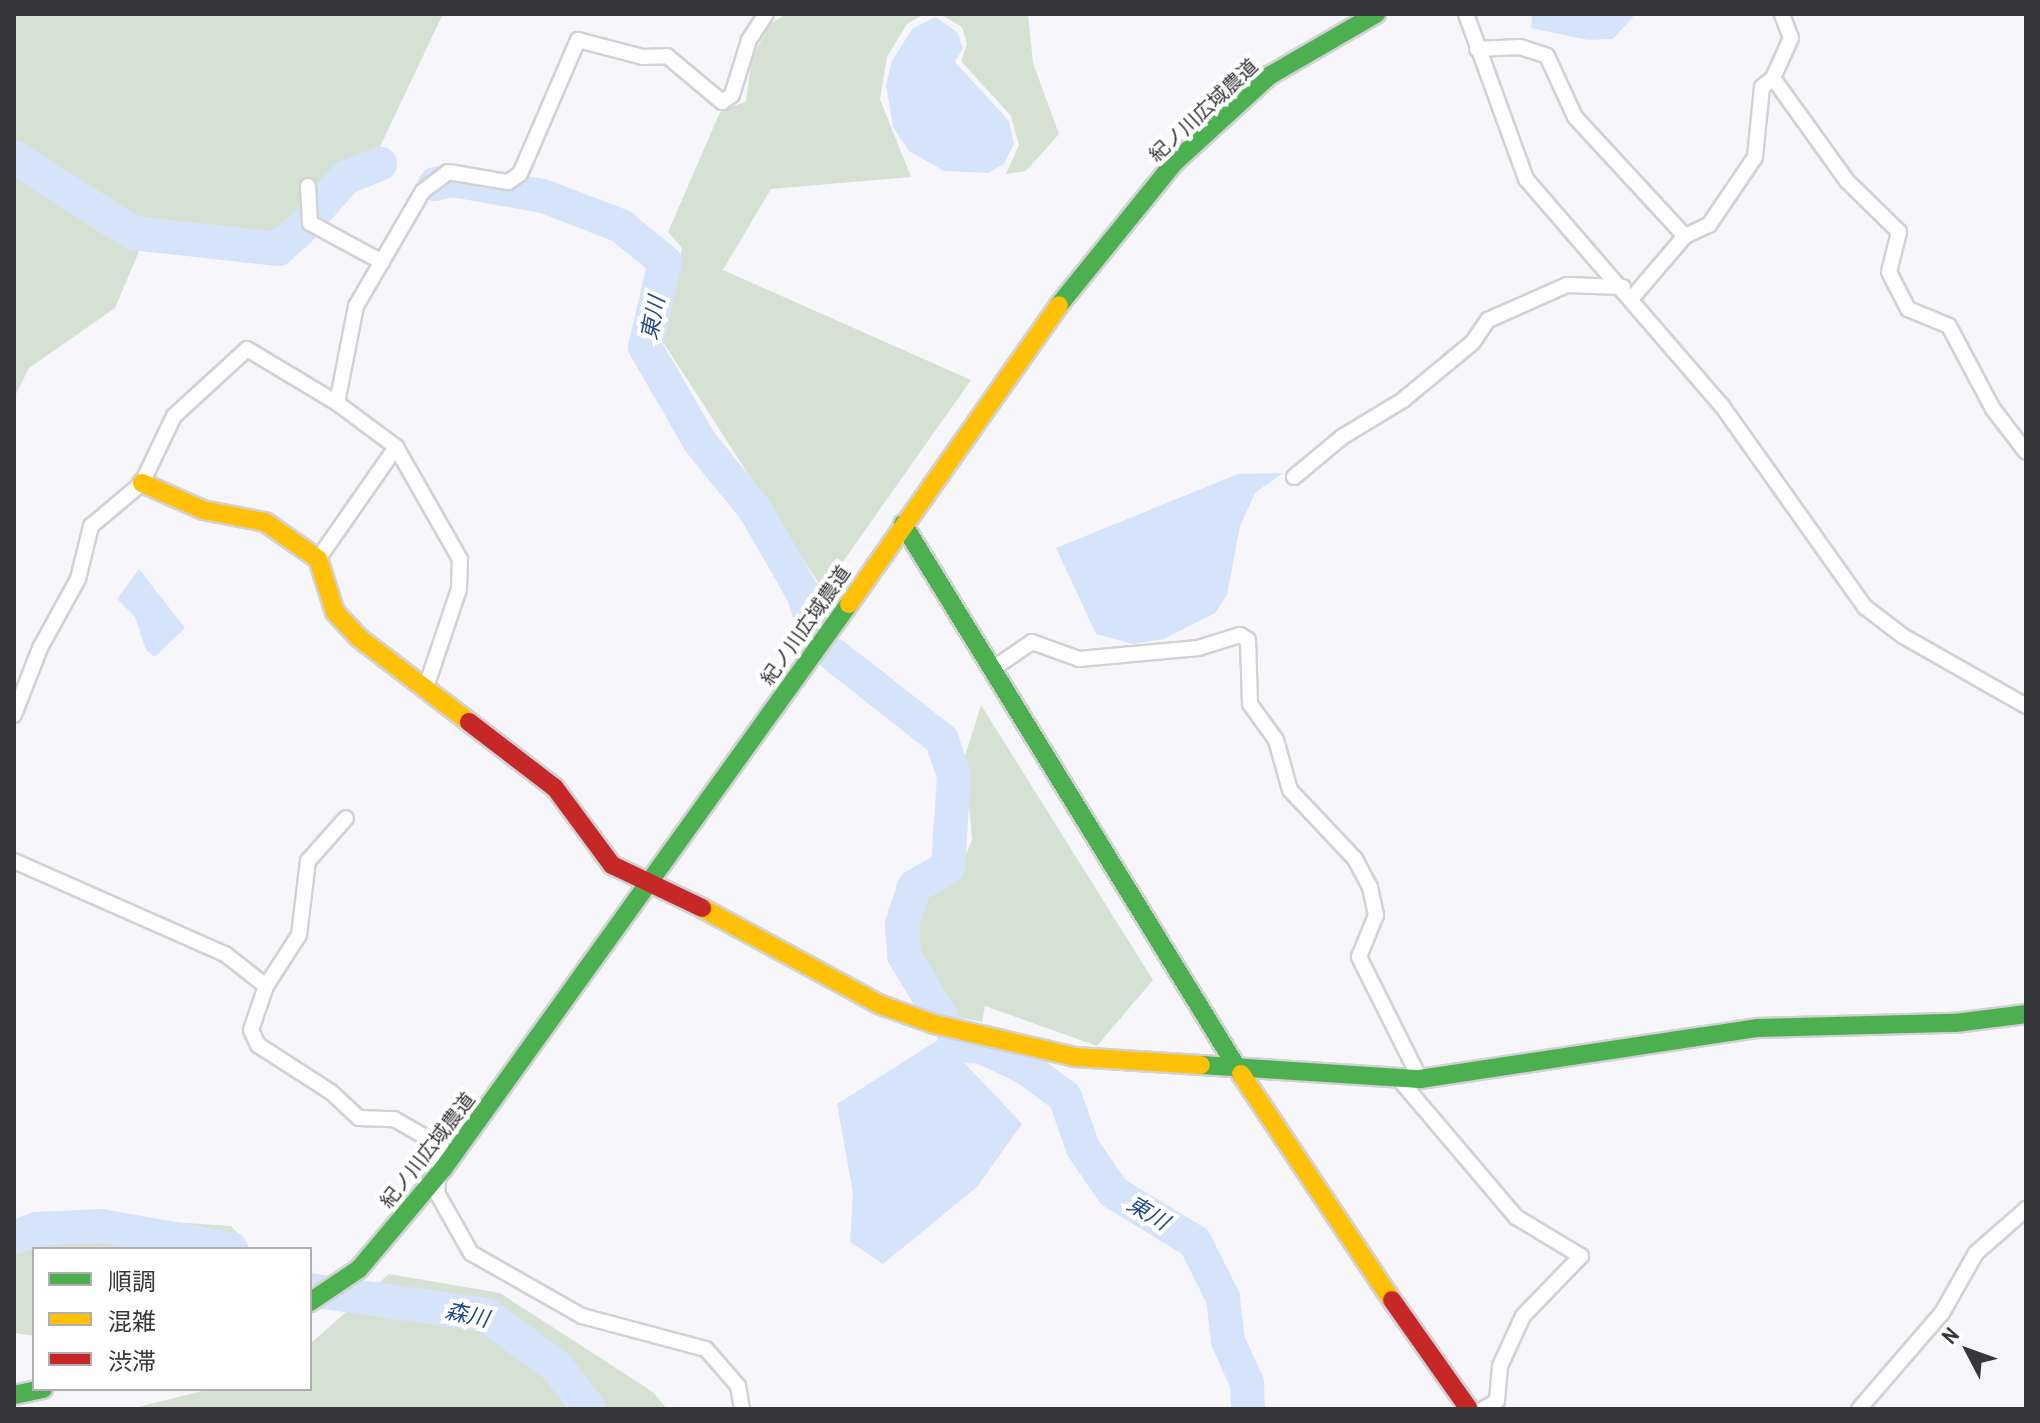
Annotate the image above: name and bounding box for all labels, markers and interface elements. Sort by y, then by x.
street label: 紀ノ川広域農道 [1144,53,1262,167]
water label: 東川 [636,294,670,342]
street label: 紀ノ川広域農道 [755,561,855,689]
street label: 紀ノ川広域農道 [374,1087,480,1213]
water label: 東川 [1122,1190,1174,1236]
legend [32,1247,312,1391]
text: 順調 [108,1265,156,1297]
water label: 森川 [443,1298,491,1332]
text: 混雑 [108,1305,156,1337]
north arrow [1928,1311,2008,1391]
text: N [1934,1320,1965,1350]
text: 渋滞 [108,1345,156,1377]

